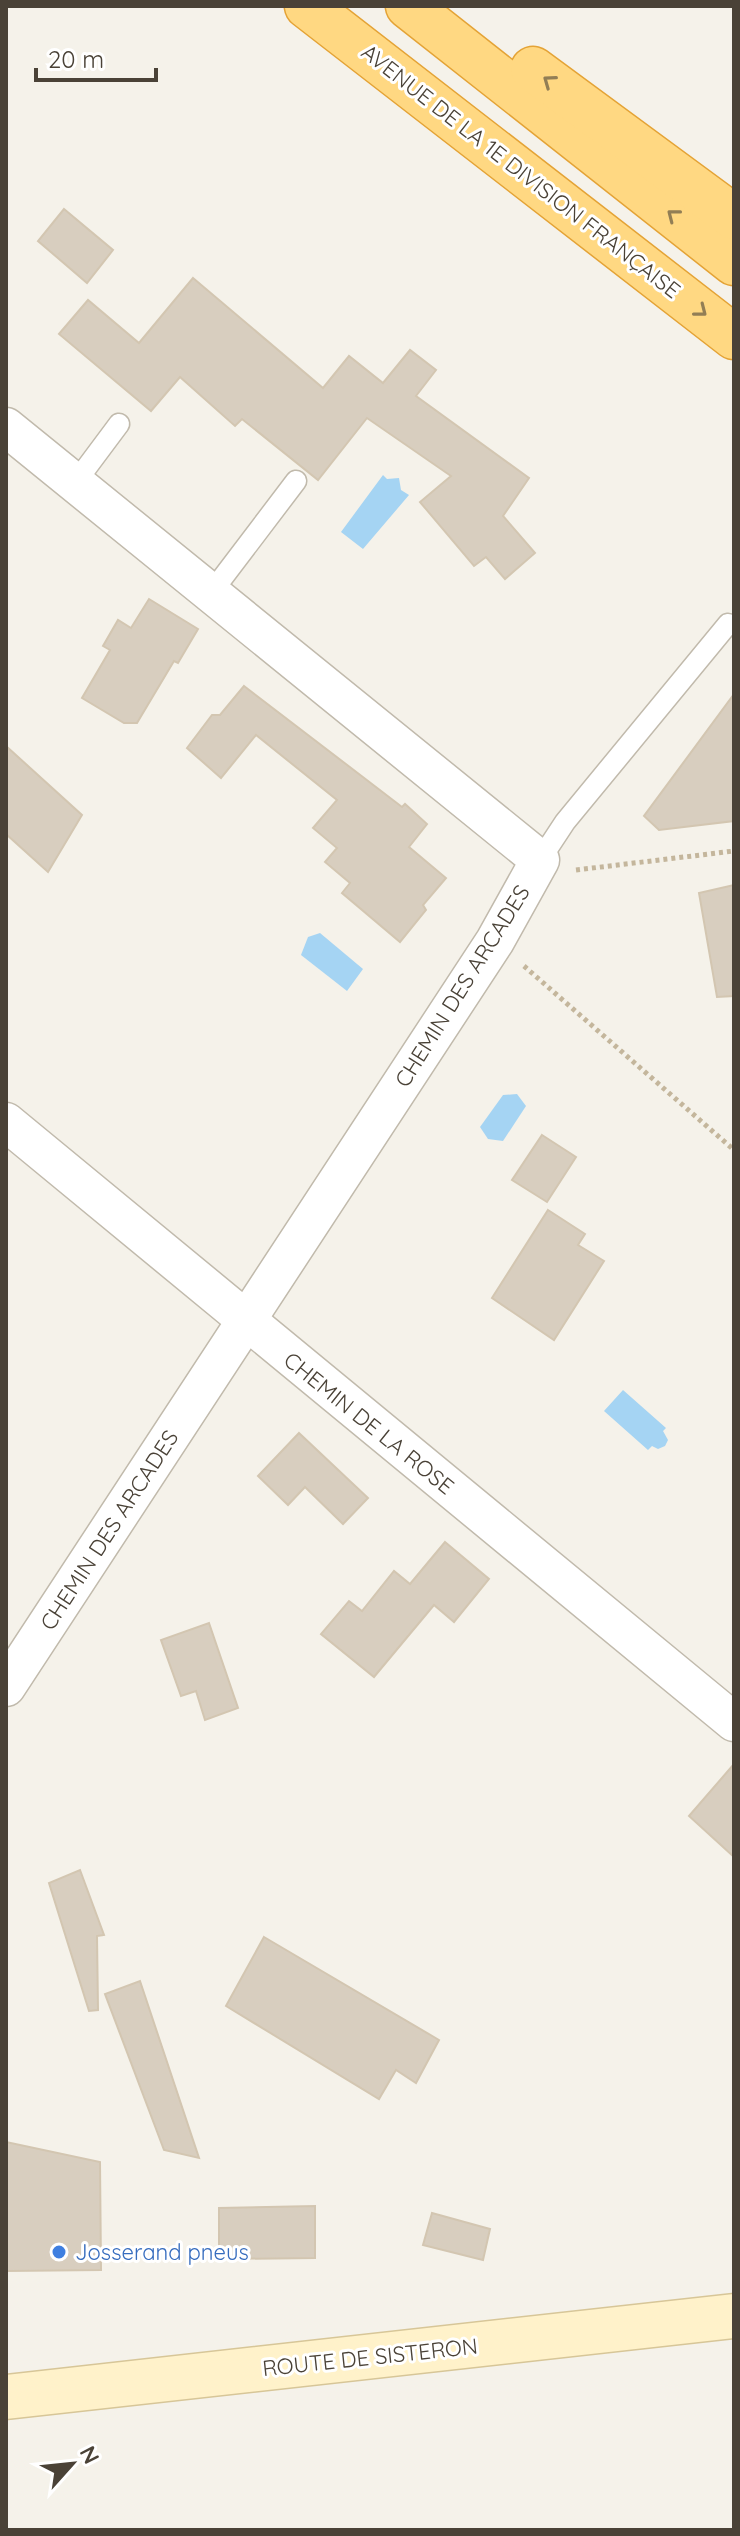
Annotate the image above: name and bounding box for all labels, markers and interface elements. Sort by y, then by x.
scale bar [36,32,156,82]
street label: AVENUE DE LA 1E DIVISION FRANÇAISE [356,38,686,304]
text: 20 m [48,44,104,74]
one-way arrow [543,76,558,90]
one-way arrow [667,210,682,224]
one-way arrow [692,301,707,315]
street label: CHEMIN DES ARCADES [388,880,536,1092]
street label: CHEMIN DE LA ROSE [278,1346,460,1500]
street label: CHEMIN DES ARCADES [34,1425,184,1635]
place label: Josserand pneus [75,2238,249,2266]
marker: Josserand pneus [50,2243,68,2261]
street label: ROUTE DE SISTERON [261,2332,479,2382]
north arrow [32,2424,112,2504]
text: N [74,2441,106,2468]

